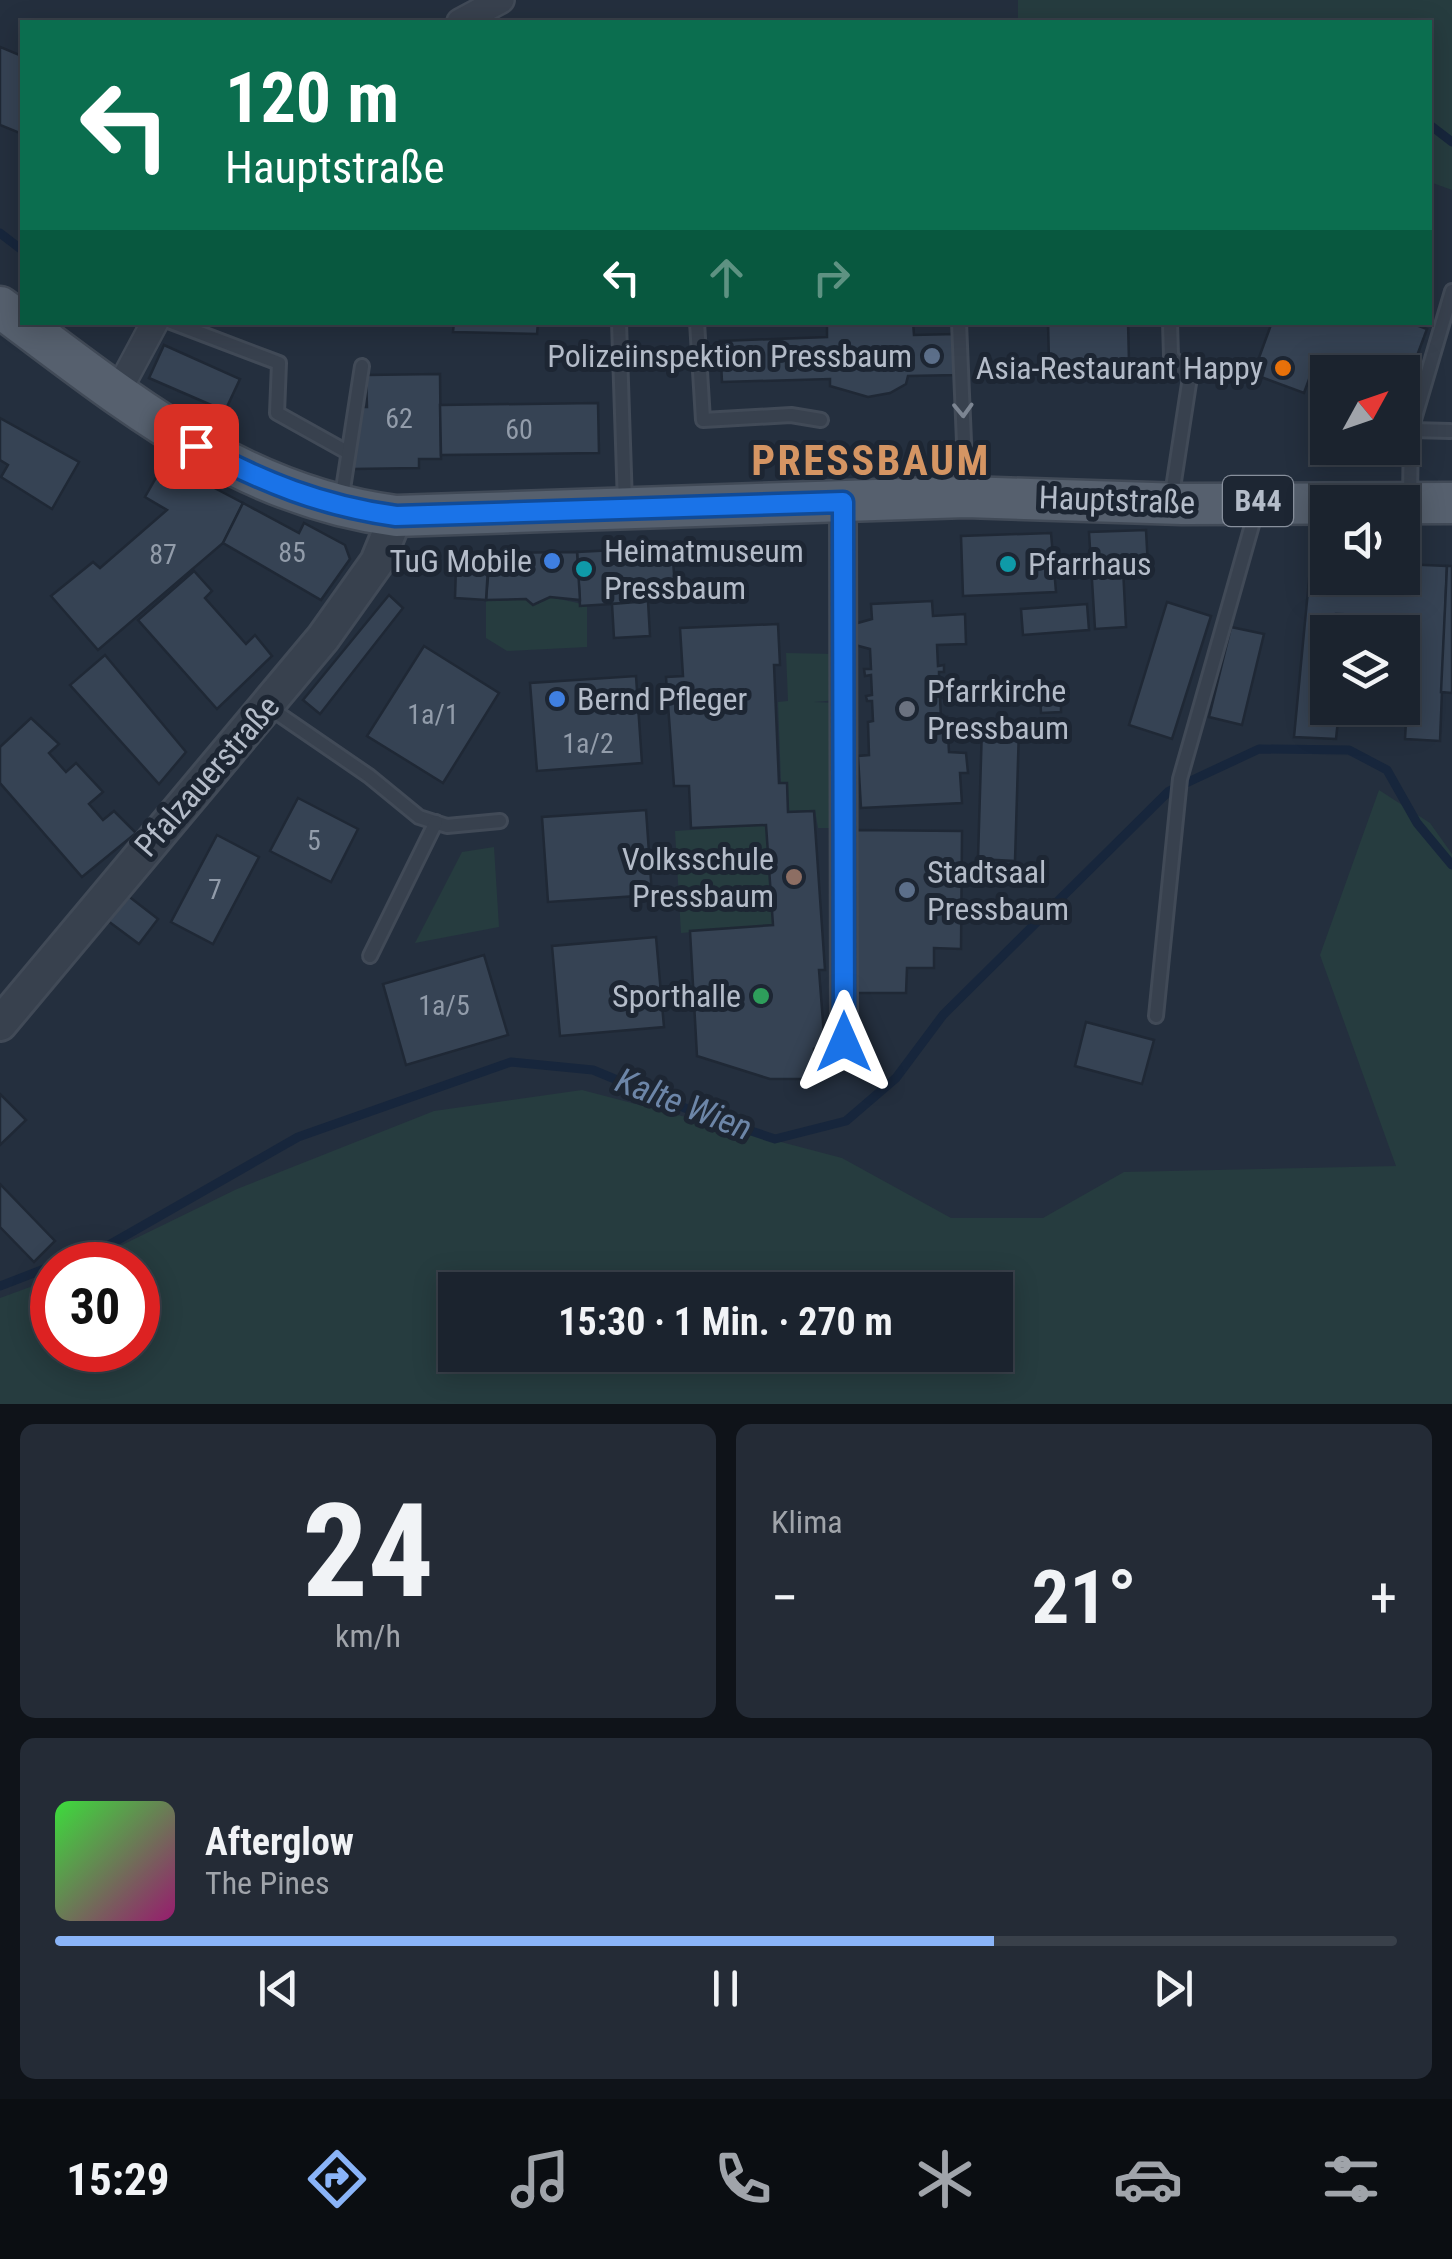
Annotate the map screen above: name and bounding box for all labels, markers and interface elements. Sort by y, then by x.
text: 120 m [225,57,399,139]
icon: left [60,60,190,190]
text: Hauptstraße [225,141,445,194]
icon: left [594,250,649,305]
icon: ahead [699,250,754,305]
icon: right [804,250,859,305]
place label: Polizeiinspektion Pressbaum [547,337,912,375]
marker: Polizeiinspektion Pressbaum [921,345,943,367]
place label: Asia-Restaurant Happy [976,349,1263,387]
north arrow [1310,355,1420,465]
map controls [1310,355,1420,725]
marker: Asia-Restaurant Happy [1272,357,1294,379]
house number: 62 [385,402,413,435]
one-way arrow [952,402,973,418]
pin [154,404,239,489]
house number: 60 [505,413,533,446]
icon: arrive [169,419,224,474]
district label: PRESSBAUM [751,436,991,485]
road number: B44 [1223,476,1293,526]
street label: Hauptstraße [1038,478,1196,522]
button: sound [1310,485,1420,595]
place label: Heimatmuseum Pressbaum [604,532,804,607]
house number: 85 [278,536,306,569]
house number: 87 [149,538,177,571]
place label: TuG Mobile [389,542,532,580]
place label: Pfarrhaus [1028,545,1152,583]
marker: TuG Mobile [541,550,563,572]
marker: Pfarrhaus [997,553,1019,575]
marker: Heimatmuseum Pressbaum [573,558,595,580]
button: layers [1310,615,1420,725]
place label: Pfarrkirche Pressbaum [927,672,1069,747]
place label: Bernd Pfleger [577,680,748,718]
street label: Pfalzauerstraße [127,688,287,864]
marker: Bernd Pfleger [546,688,568,710]
house number: 1a/1 [407,698,459,731]
marker: Pfarrkirche Pressbaum [896,698,918,720]
house number: 1a/2 [562,727,614,760]
house number: 5 [307,824,321,857]
place label: Volksschule Pressbaum [622,840,774,915]
place label: Stadtsaal Pressbaum [927,853,1069,928]
marker: Volksschule Pressbaum [783,866,805,888]
house number: 7 [208,873,222,906]
marker: Stadtsaal Pressbaum [896,879,918,901]
place label: Sporthalle [612,977,741,1015]
marker: Sporthalle [750,985,772,1007]
house number: 1a/5 [418,989,470,1022]
position arrow [792,990,896,1094]
water label: Kalte Wien [610,1060,758,1149]
speed limit sign: 30 [30,1242,160,1372]
text: 15:30 · 1 Min. · 270 m [558,1300,893,1344]
text: 24 [302,1475,434,1628]
text: Klima [771,1503,843,1541]
text: 21° [1032,1553,1137,1641]
text: − [771,1566,799,1630]
text: + [1370,1566,1397,1630]
text: km/h [335,1617,401,1655]
text: Afterglow [205,1820,354,1864]
text: The Pines [205,1864,330,1902]
icon: previous [251,1961,306,2016]
icon: pause [698,1961,753,2016]
icon: next [1146,1961,1201,2016]
icon: directions [302,2144,372,2214]
icon: music [505,2144,575,2214]
icon: phone [708,2144,778,2214]
icon: climate [910,2144,980,2214]
icon: car [1113,2144,1183,2214]
icon: filters [1316,2144,1386,2214]
text: 15:29 [66,2153,170,2206]

